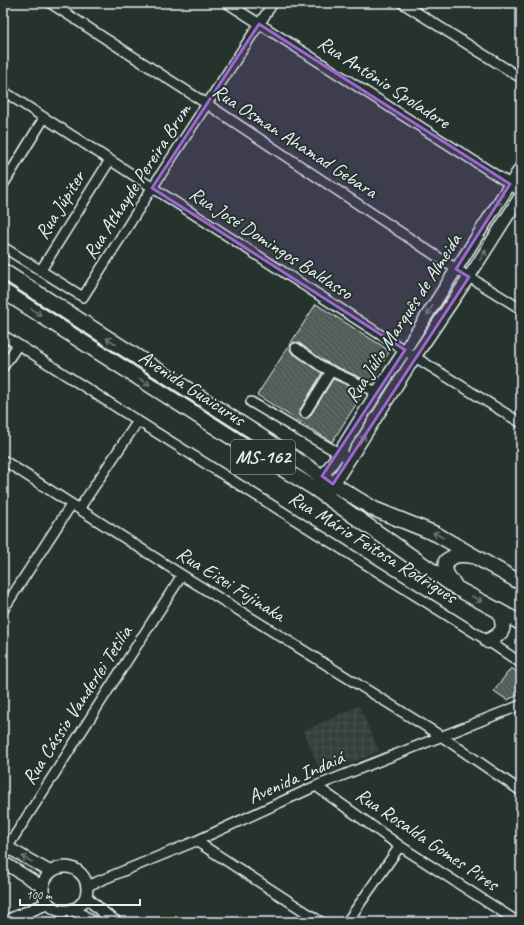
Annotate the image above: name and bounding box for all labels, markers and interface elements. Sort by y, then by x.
street label: Rua Antônio Spoladore [313,30,456,135]
street label: Rua Osman Ahamad Gebara [208,78,384,205]
street label: Rua Athayde Pereira Brum [77,97,198,264]
street label: Rua Júpiter [29,165,92,244]
street label: Rua José Domingos Baldasso [185,181,358,306]
one-way arrow [496,194,504,205]
street label: Rua Júlio Marquês de Almeida [339,228,468,407]
one-way arrow [479,250,487,261]
one-way arrow [426,304,434,316]
one-way arrow [30,309,42,317]
one-way arrow [106,337,117,345]
street label: Avenida Guaicurus [134,344,252,433]
one-way arrow [140,378,151,386]
one-way arrow [358,435,366,446]
road number: MS-162 [231,440,295,474]
street label: Rua Mário Feitosa Rodrigues [284,485,464,610]
one-way arrow [433,531,445,539]
street label: Rua Eisei Fujinaka [172,541,291,628]
one-way arrow [471,596,483,604]
street label: Rua Cássio Vanderlei Tetilia [16,620,138,789]
street label: Avenida Indaiá [244,744,350,809]
street label: Rua Rosalda Gomes Pires [351,782,505,897]
one-way arrow [21,855,33,863]
scale bar [20,881,140,907]
text: 100 m [26,887,53,903]

